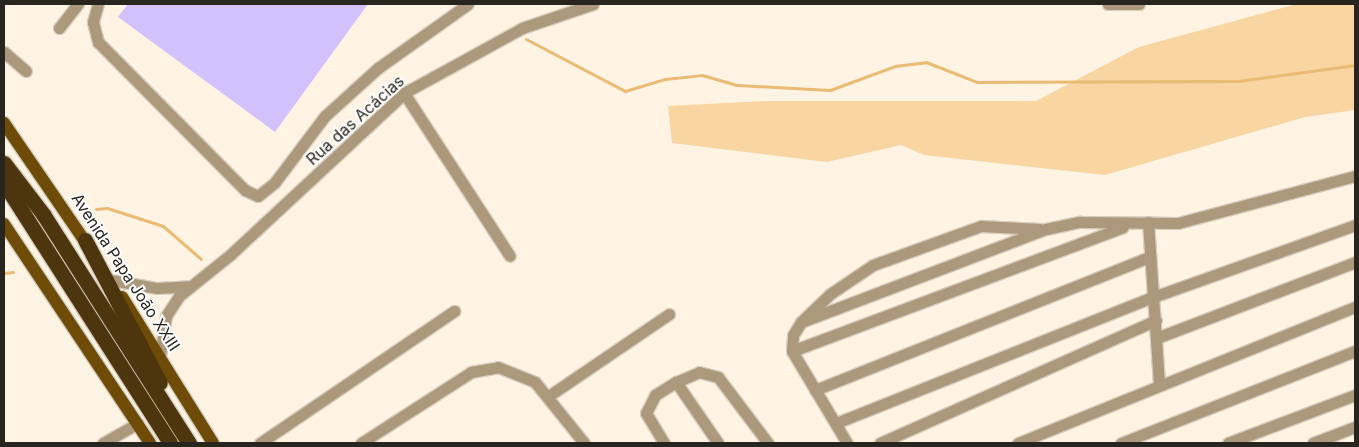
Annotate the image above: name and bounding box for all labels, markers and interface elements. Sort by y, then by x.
street label: Rua das Acácias [302,71,408,169]
street label: Avenida Papa João XXIII [68,190,184,354]

